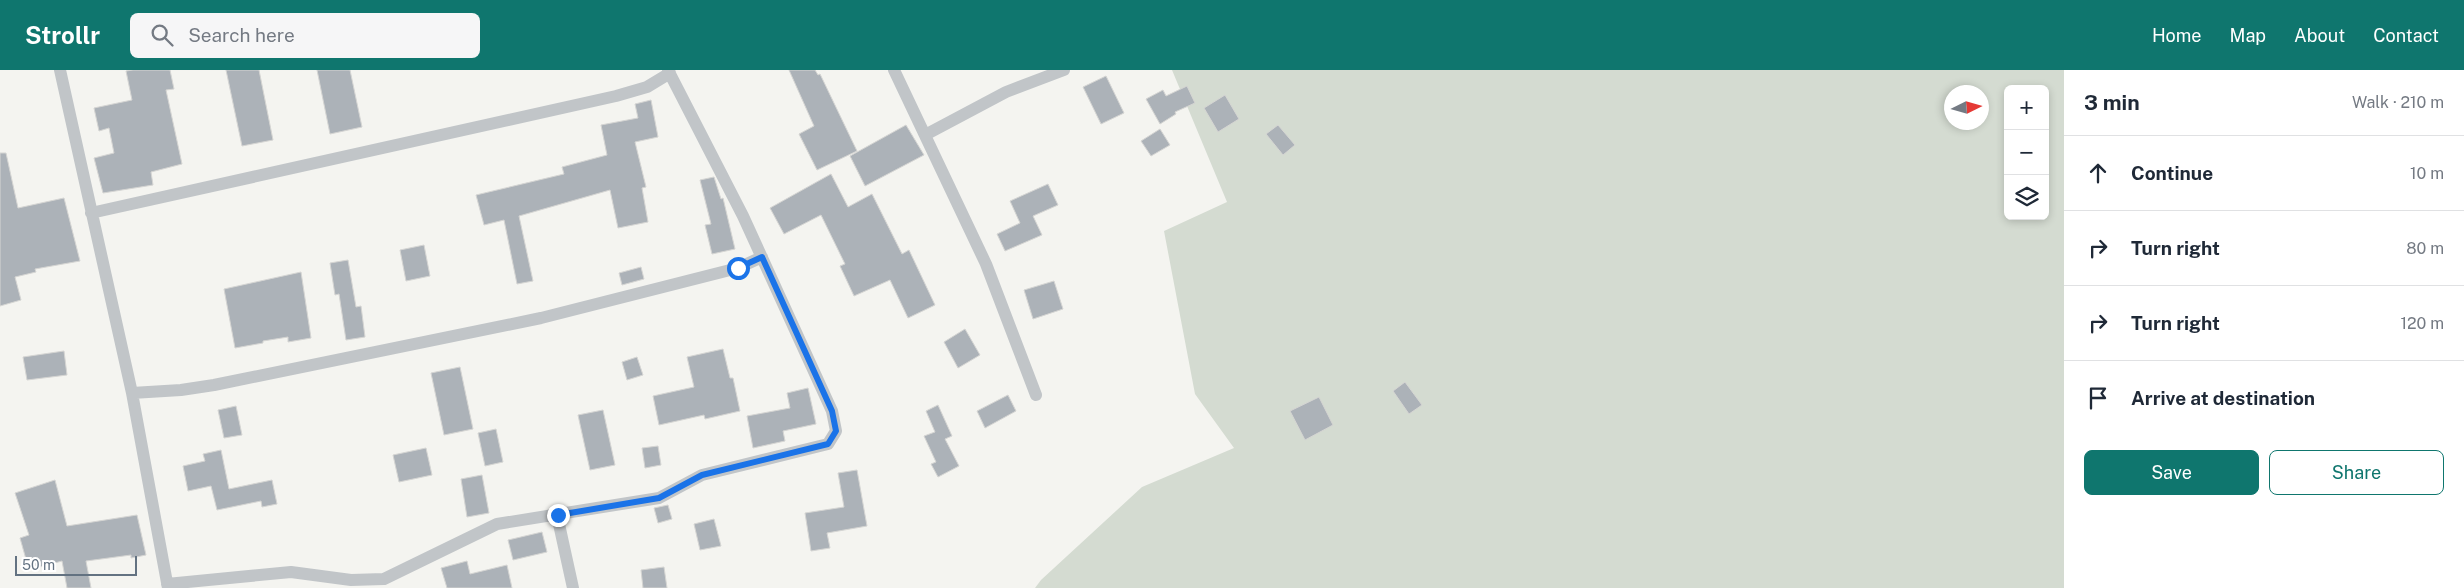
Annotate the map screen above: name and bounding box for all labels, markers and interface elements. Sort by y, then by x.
search box [130,13,480,58]
text: Strollr [25,21,100,49]
icon: search [148,21,176,49]
text: Search here [188,24,295,46]
text: Home [2152,25,2202,46]
text: Map [2230,25,2266,46]
text: About [2294,25,2345,46]
text: Contact [2373,25,2439,46]
north arrow [1944,85,1989,130]
map controls [2004,85,2049,220]
button: + [2004,85,2049,130]
text: 3 min [2084,90,2140,115]
text: Walk · 210 m [2352,93,2444,112]
button: − [2004,130,2049,175]
icon: ahead [2084,159,2112,187]
text: Continue [2131,162,2213,184]
text: 10 m [2410,164,2444,183]
button: layers [2004,175,2049,220]
icon: right [2084,234,2112,262]
text: Turn right [2131,237,2220,259]
text: 80 m [2406,239,2444,258]
route start [727,257,750,280]
icon: right [2084,309,2112,337]
text: Turn right [2131,312,2220,334]
text: 120 m [2400,314,2444,333]
icon: arrive [2084,384,2112,412]
text: Arrive at destination [2131,387,2315,409]
button: Save [2084,450,2259,495]
button: Share [2269,450,2444,495]
route end [547,504,570,527]
scale bar [15,553,138,576]
text: 50 m [22,557,55,573]

